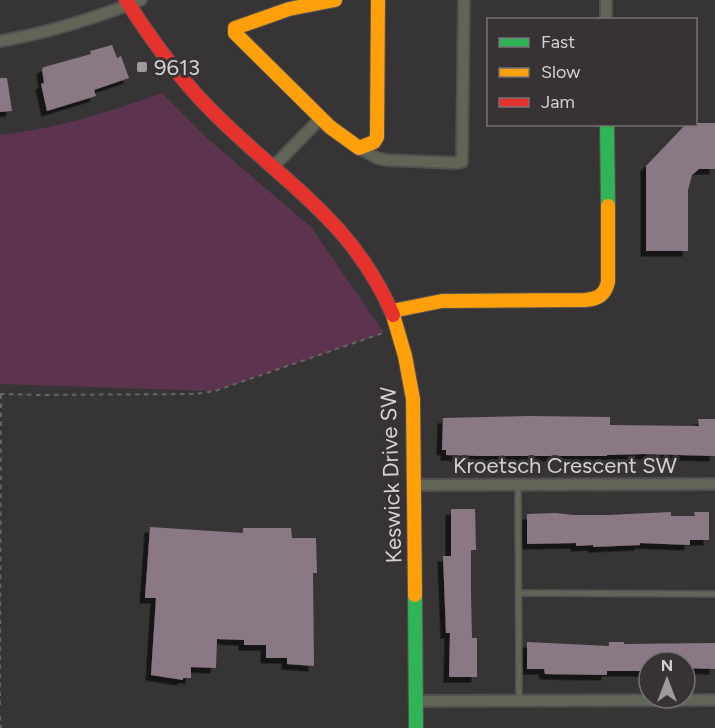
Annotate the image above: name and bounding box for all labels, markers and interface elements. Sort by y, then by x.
legend [487,18,697,126]
text: Fast [541,31,575,53]
place label: 9613 [154,54,200,81]
marker: 9613 [135,60,149,74]
text: Slow [541,61,580,83]
text: Jam [541,91,575,113]
street label: Keswick Drive SW [374,386,408,564]
street label: Kroetsch Crescent SW [453,452,677,479]
north arrow [637,650,697,710]
text: N [661,656,673,675]

